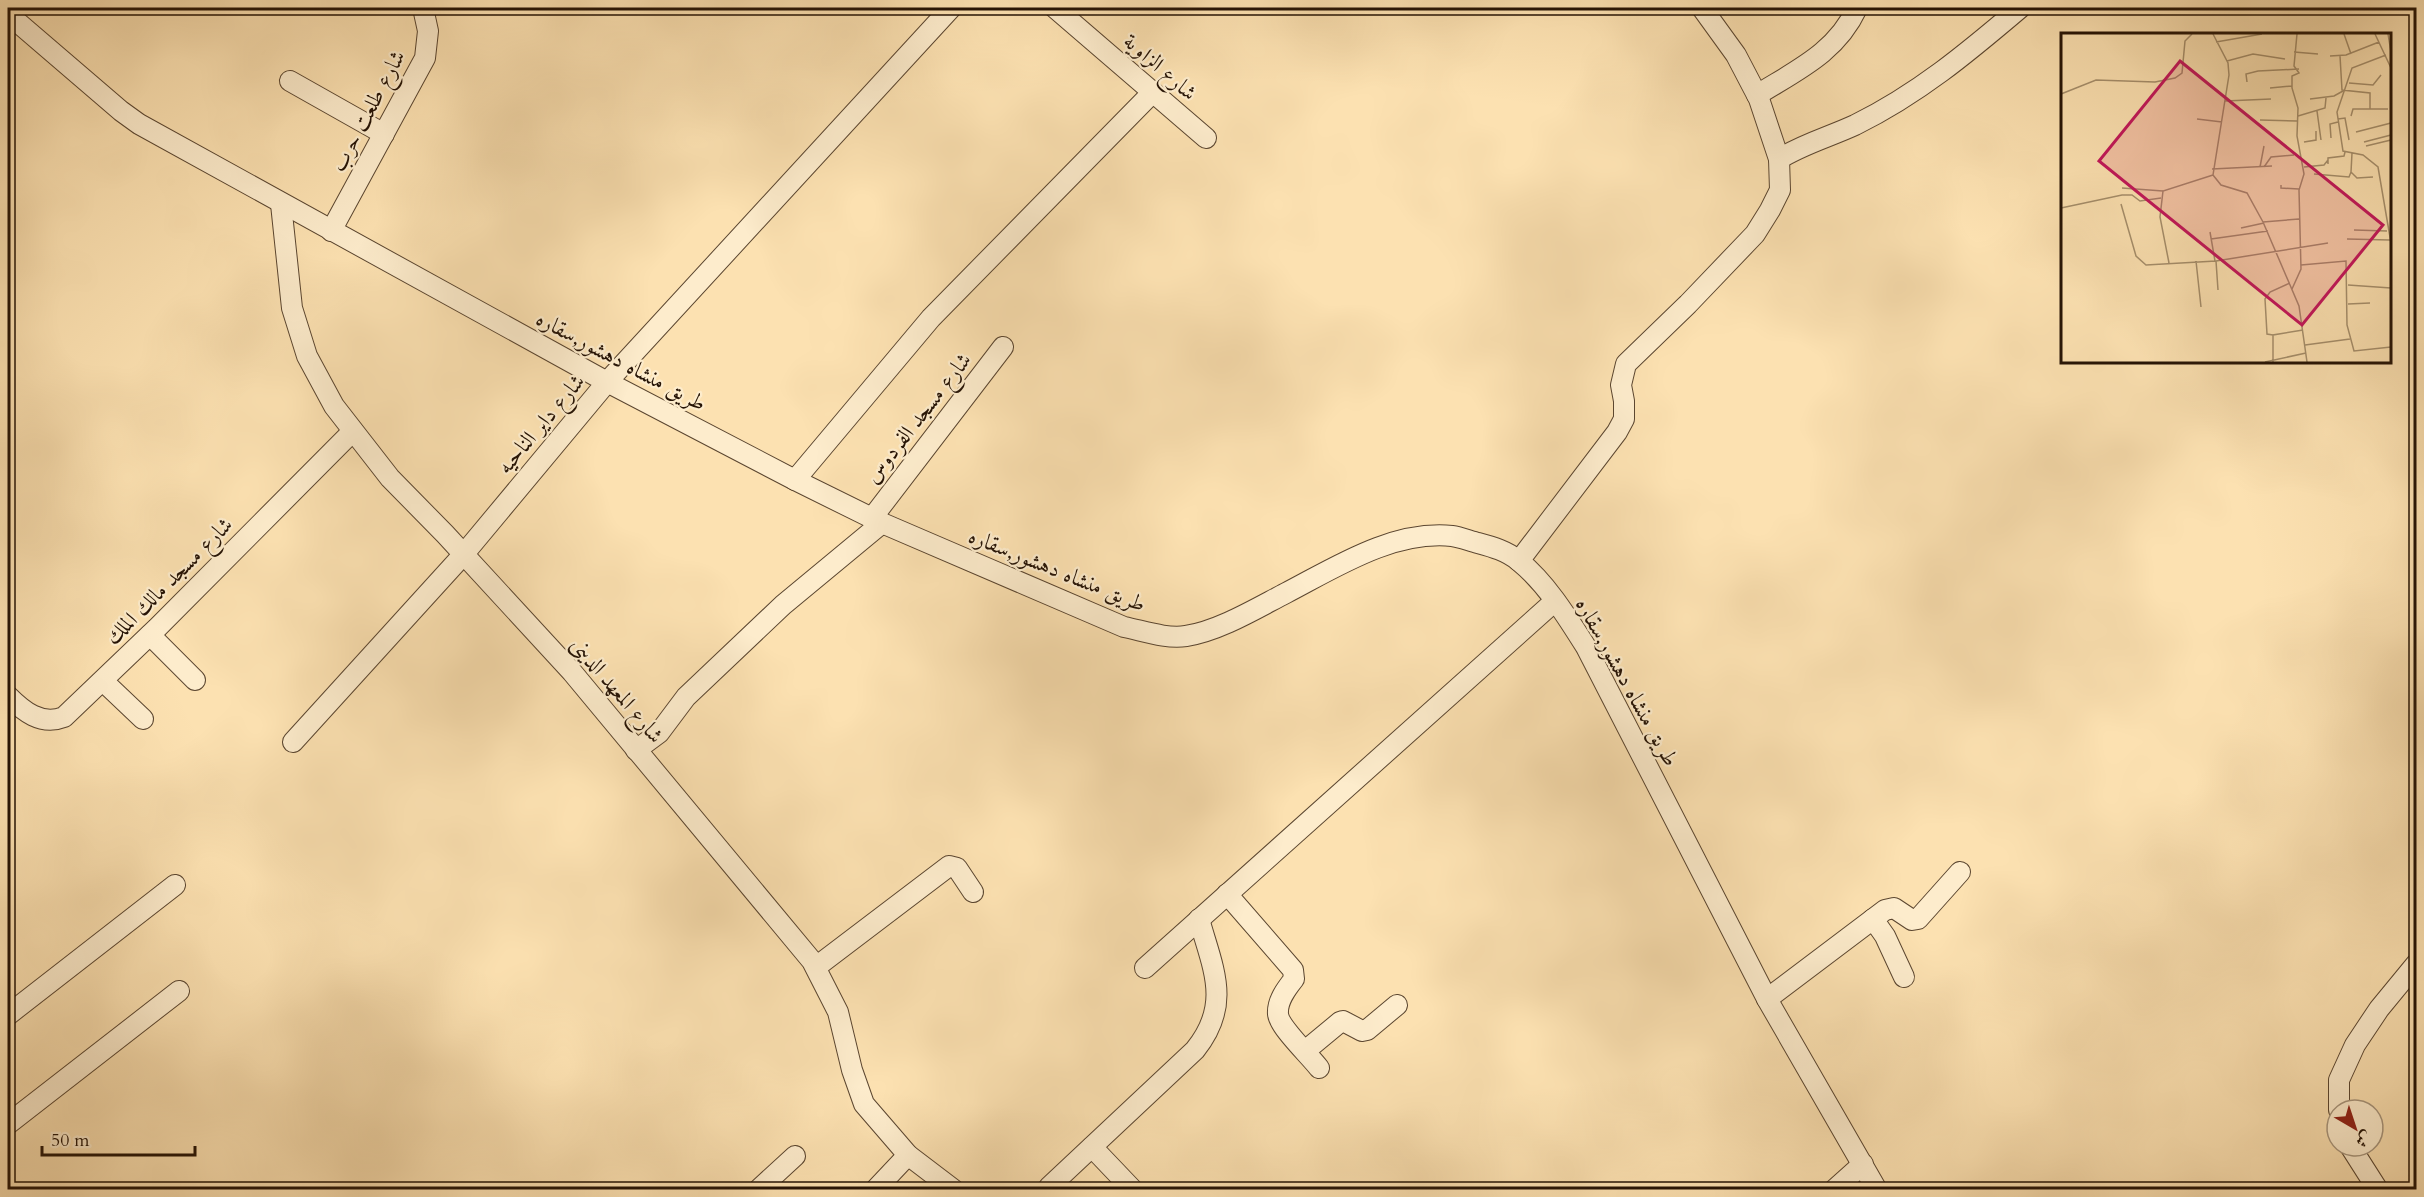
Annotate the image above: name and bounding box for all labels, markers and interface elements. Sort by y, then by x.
street label: شارع الزاوية [1115,27,1203,110]
inset map [2061,33,2391,363]
street label: شارع طلعت حرب [323,45,415,179]
street label: طريق منشاه دهشور,سقاره [531,303,711,419]
street label: شارع مسجد الفردوس [857,346,981,491]
street label: شارع داير الناحيه [490,368,594,482]
street label: شارع مسجد مالك الملك [98,510,242,654]
street label: طريق منشاه دهشور,سقاره [964,521,1150,619]
street label: طريق منشاه دهشور,سقاره [1568,592,1686,772]
street label: شارع المعهد الدينى [561,630,670,752]
north arrow [2325,1098,2385,1158]
scale bar [42,1119,195,1157]
text: ش [2351,1125,2377,1152]
text: 50 m [51,1128,90,1153]

